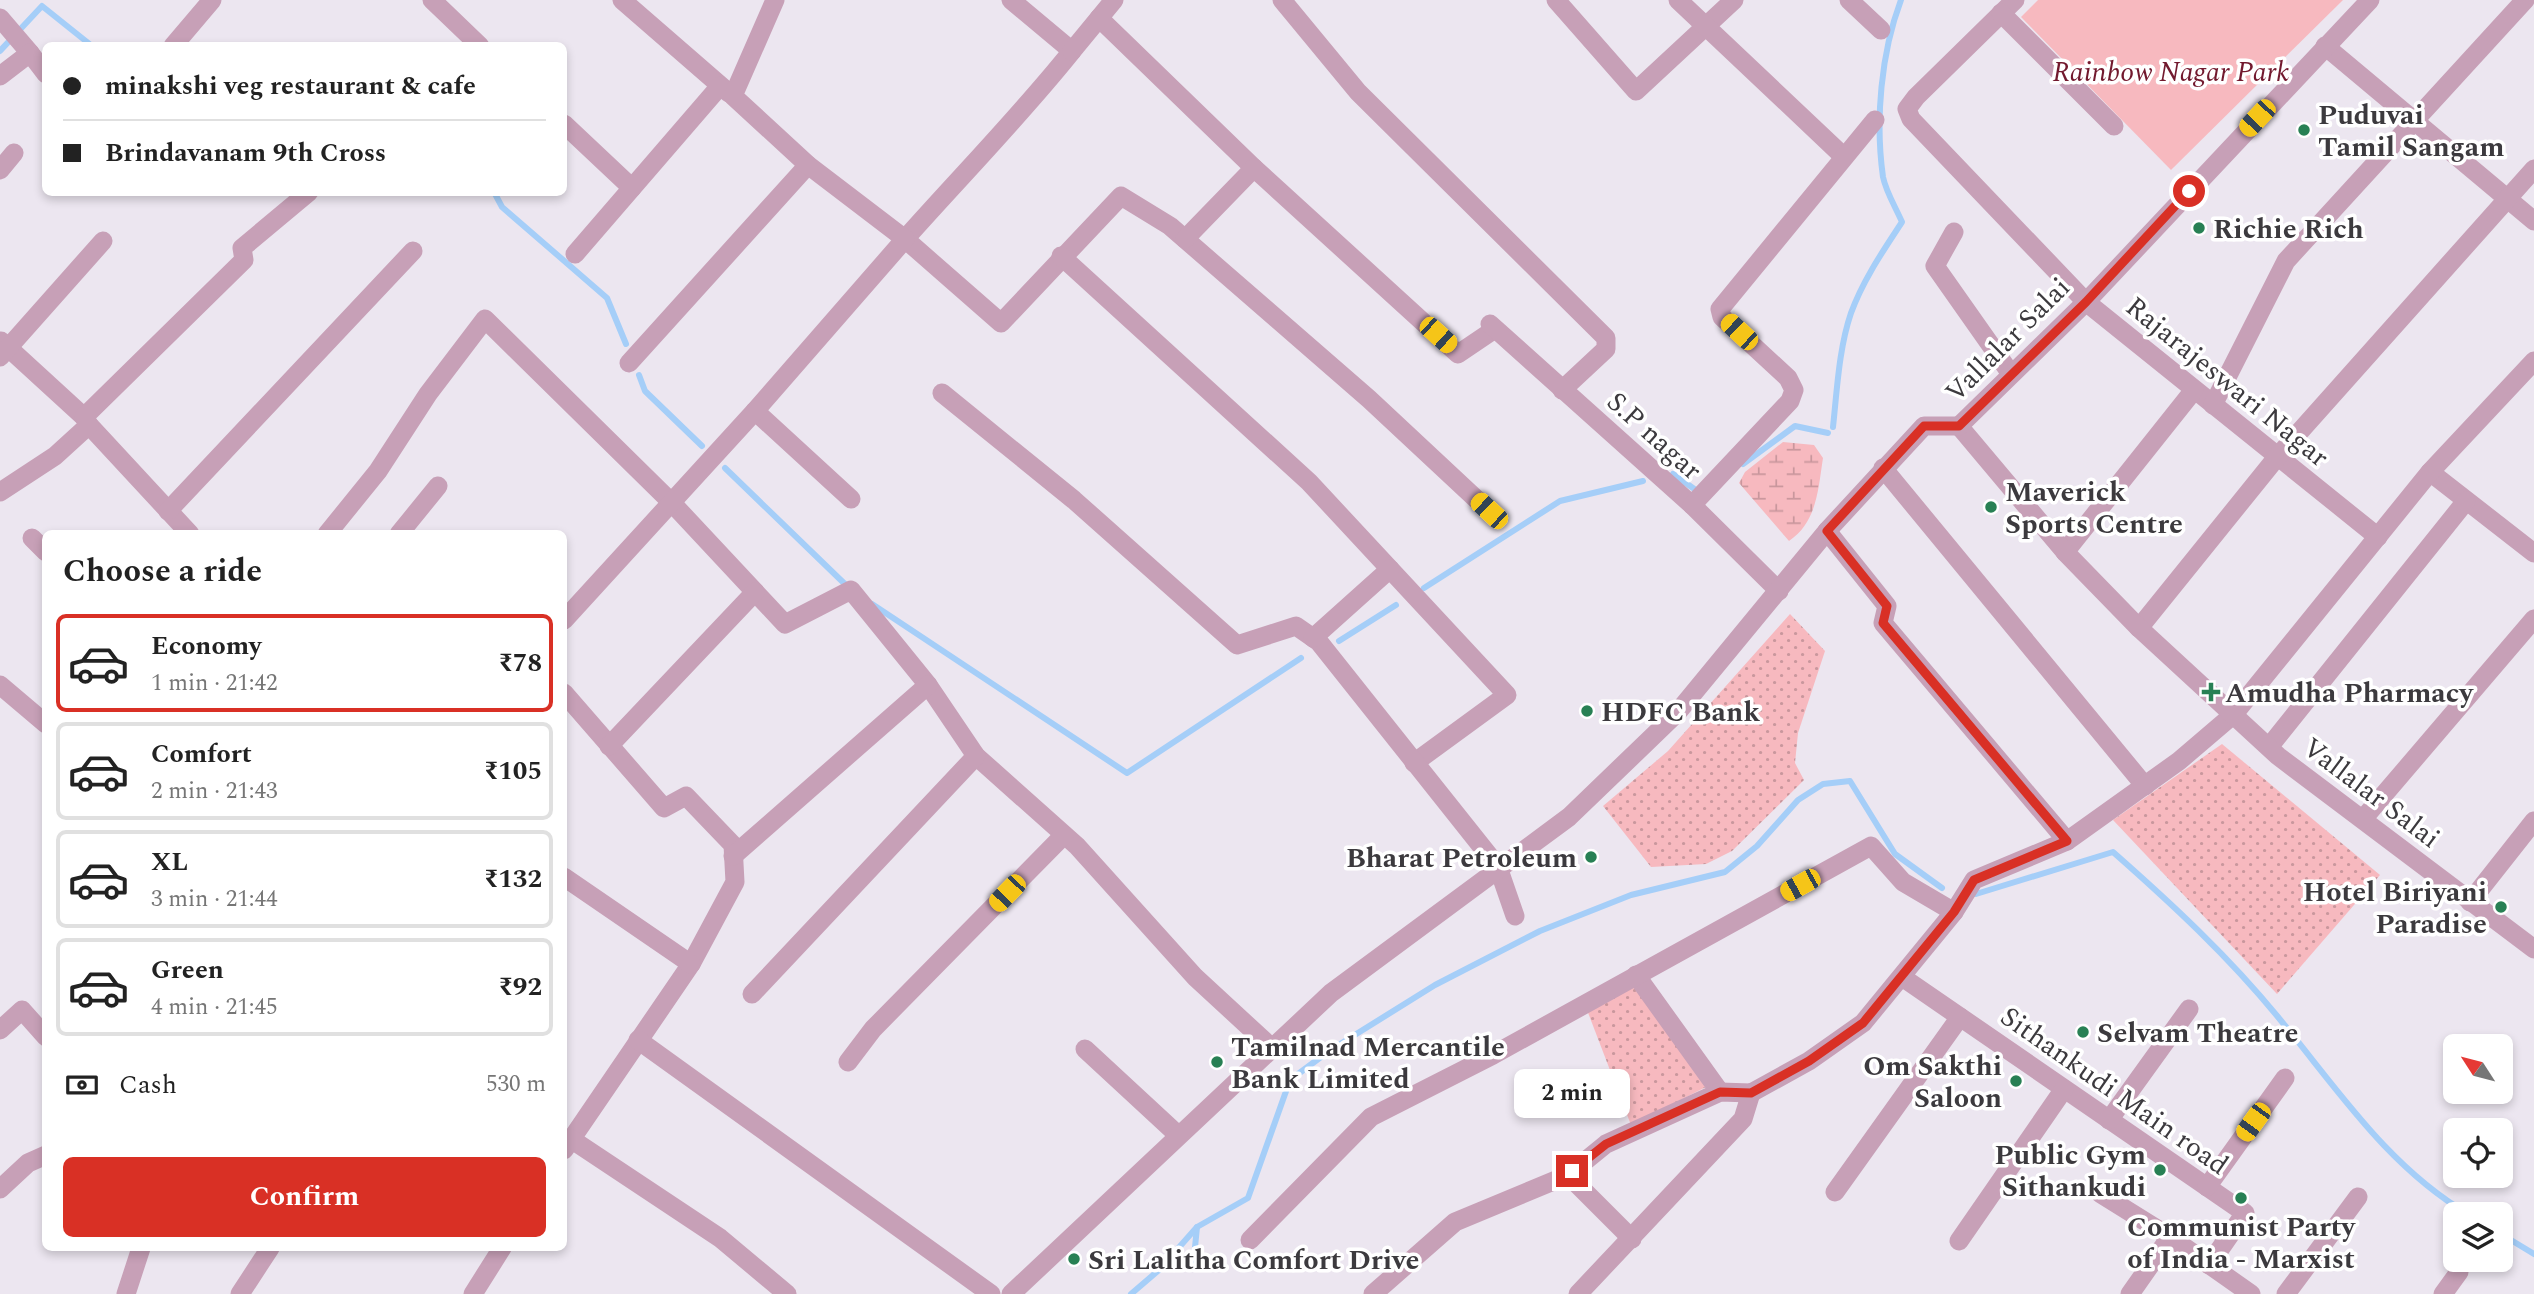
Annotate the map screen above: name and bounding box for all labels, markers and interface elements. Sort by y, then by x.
park label: Rainbow Nagar Park [2053,51,2289,94]
text: minakshi veg restaurant & cafe [105,66,476,106]
place label: Puduvai Tamil Sangam [2318,94,2504,169]
car [2235,95,2280,141]
marker: Puduvai Tamil Sangam [2296,122,2312,138]
text: Brindavanam 9th Cross [105,133,386,173]
route start [2173,175,2205,207]
place label: Richie Rich [2213,208,2364,251]
marker: Richie Rich [2191,220,2207,236]
street label: Vallalar Salai [1935,267,2081,413]
street label: Rajarajeswari Nagar [2116,286,2338,478]
car [1717,310,1762,354]
car [1416,313,1461,357]
street label: S.P nagar [1597,381,1711,491]
place label: Maverick Sports Centre [2005,471,2183,546]
car [1467,489,1512,533]
marker: Maverick Sports Centre [1983,499,1999,515]
text: Choose a ride [63,547,262,596]
text: Economy [151,626,261,666]
icon: car [67,632,130,695]
text: ₹78 [498,643,542,683]
text: 1 min · 21:42 [151,666,278,701]
place label: Amudha Pharmacy [2225,672,2475,715]
marker: Amudha Pharmacy [2203,684,2219,700]
place label: HDFC Bank [1601,691,1760,734]
marker: HDFC Bank [1579,703,1595,719]
street label: Vallalar Salai [2293,727,2449,859]
text: Comfort [151,734,252,774]
icon: car [67,740,130,803]
text: ₹105 [484,751,542,791]
text: 2 min · 21:43 [151,774,278,809]
place label: Bharat Petroleum [1346,837,1577,880]
text: XL [151,842,188,882]
icon: car [67,848,130,911]
marker: Bharat Petroleum [1583,849,1599,865]
text: ₹132 [484,859,542,899]
car [1777,866,1824,904]
car [985,871,1030,915]
place label: Hotel Biriyani Paradise [2303,871,2487,946]
text: 3 min · 21:44 [151,882,278,917]
marker: Hotel Biriyani Paradise [2493,899,2509,915]
text: Green [151,950,224,990]
icon: car [67,956,130,1019]
text: ₹92 [498,967,542,1007]
text: 4 min · 21:45 [151,990,278,1025]
street label: Sithankudi Main road [1991,996,2237,1186]
place label: Selvam Theatre [2097,1012,2298,1055]
marker: Selvam Theatre [2075,1024,2091,1040]
place label: Tamilnad Mercantile Bank Limited [1231,1026,1505,1101]
north arrow [2443,1034,2513,1104]
map controls [2443,1034,2513,1272]
place label: Om Sakthi Saloon [1863,1045,2002,1120]
marker: Tamilnad Mercantile Bank Limited [1209,1054,1225,1070]
text: Cash [119,1065,177,1105]
icon: cash [63,1066,101,1104]
text: 530 m [486,1067,546,1102]
callout: 2 min [1514,1070,1630,1118]
marker: Om Sakthi Saloon [2008,1073,2024,1089]
text: 2 min [1541,1076,1603,1111]
car [2233,1099,2274,1145]
button: locate [2443,1118,2513,1188]
place label: Public Gym Sithankudi [1994,1134,2146,1209]
route end [1556,1155,1588,1187]
button: Confirm [63,1157,546,1237]
marker: Public Gym Sithankudi [2152,1162,2168,1178]
marker: Communist Party of India - Marxist [2233,1190,2249,1206]
button: layers [2443,1202,2513,1272]
place label: Communist Party of India - Marxist [2127,1206,2357,1281]
place label: Sri Lalitha Comfort Drive [1088,1239,1419,1282]
marker: Sri Lalitha Comfort Drive [1066,1251,1082,1267]

